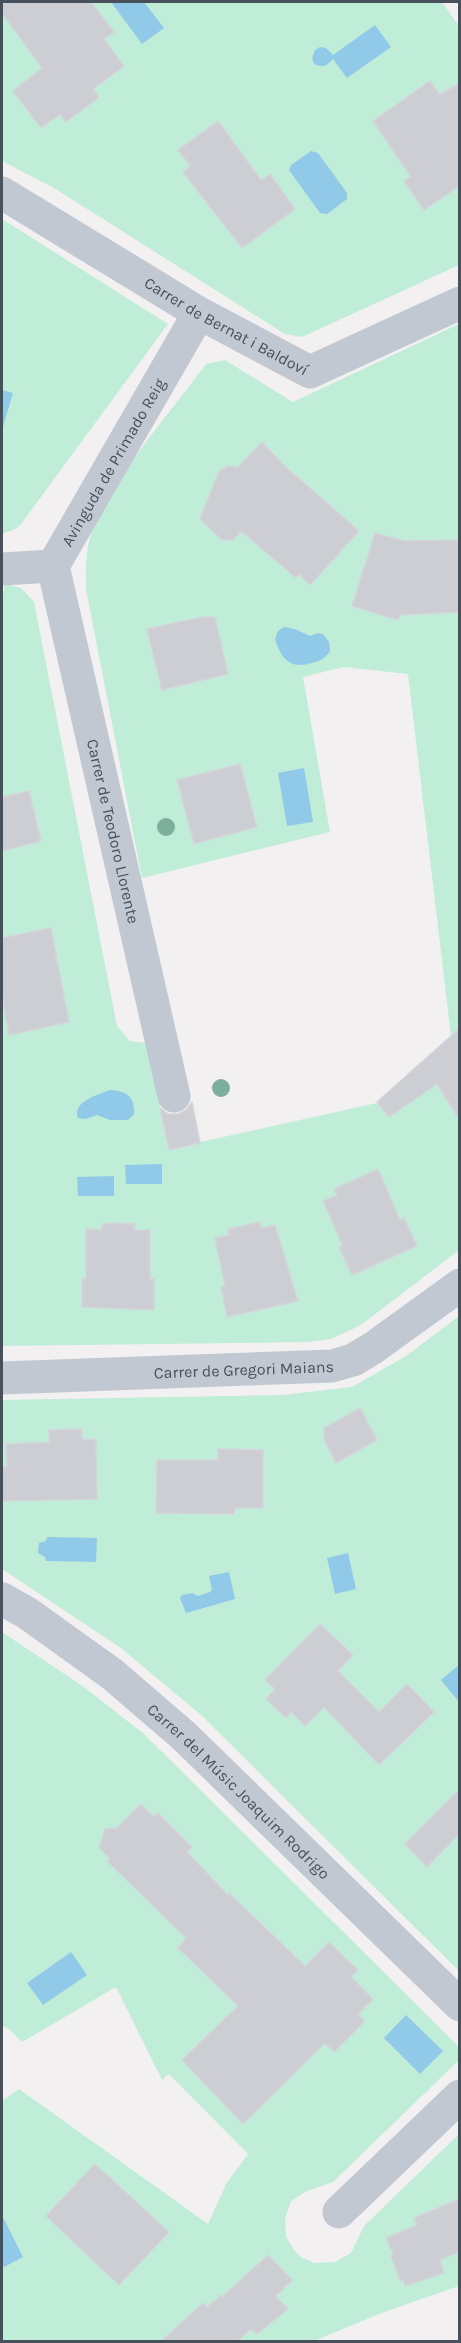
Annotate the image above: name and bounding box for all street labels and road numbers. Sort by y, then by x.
street label: Carrer de Bernat i Baldoví [141,273,312,379]
street label: Avinguda de Primado Reig [57,375,169,550]
street label: Carrer de Teodoro Llorente [83,737,144,925]
street label: Carrer de Gregori Maians [153,1356,334,1382]
street label: Carrer del Músic Joaquim Rodrigo [144,1699,334,1883]

